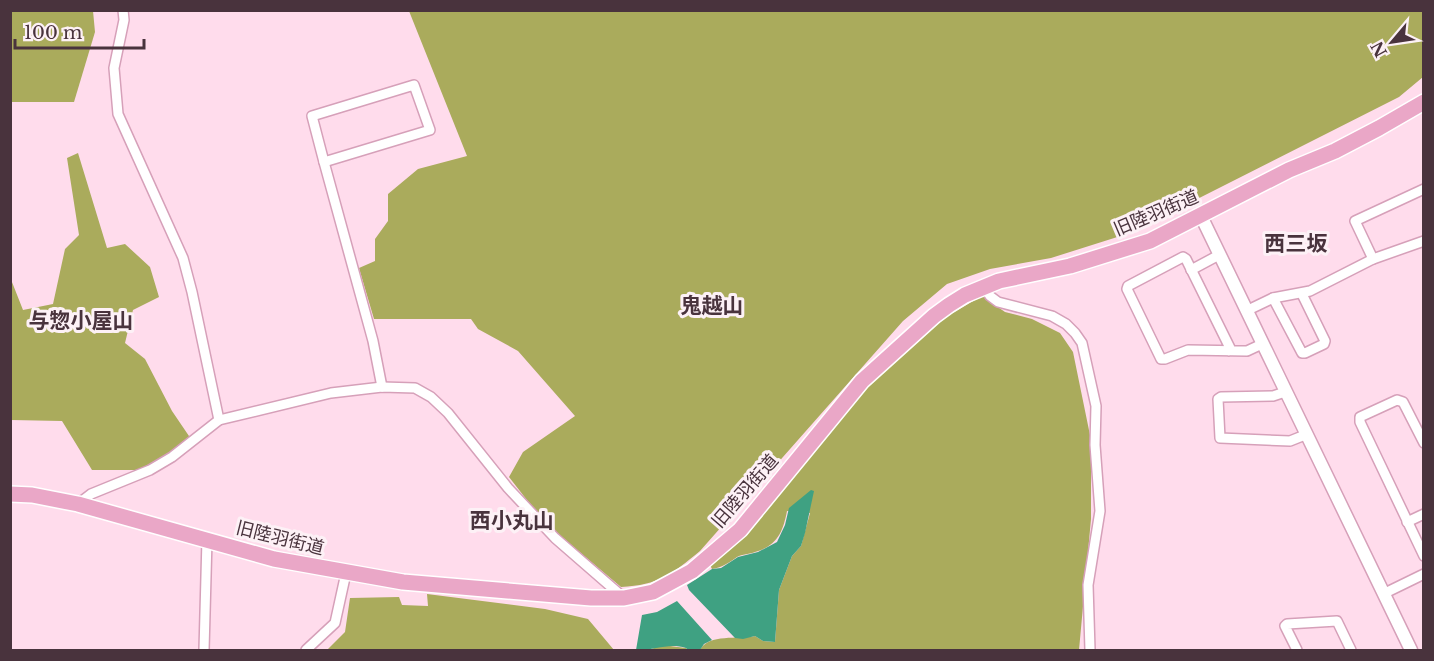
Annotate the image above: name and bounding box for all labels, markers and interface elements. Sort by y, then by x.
scale bar [15,12,144,50]
north arrow [1362,12,1422,72]
text: 100 m [24,22,82,44]
text: N [1366,38,1391,61]
street label: 旧陸羽街道 [1110,185,1202,241]
district label: 西三坂 [1265,231,1328,257]
district label: 鬼越山 [681,293,744,319]
district label: 与惣小屋山 [29,308,134,334]
street label: 旧陸羽街道 [707,450,783,532]
district label: 西小丸山 [470,508,554,534]
street label: 旧陸羽街道 [234,516,326,560]

